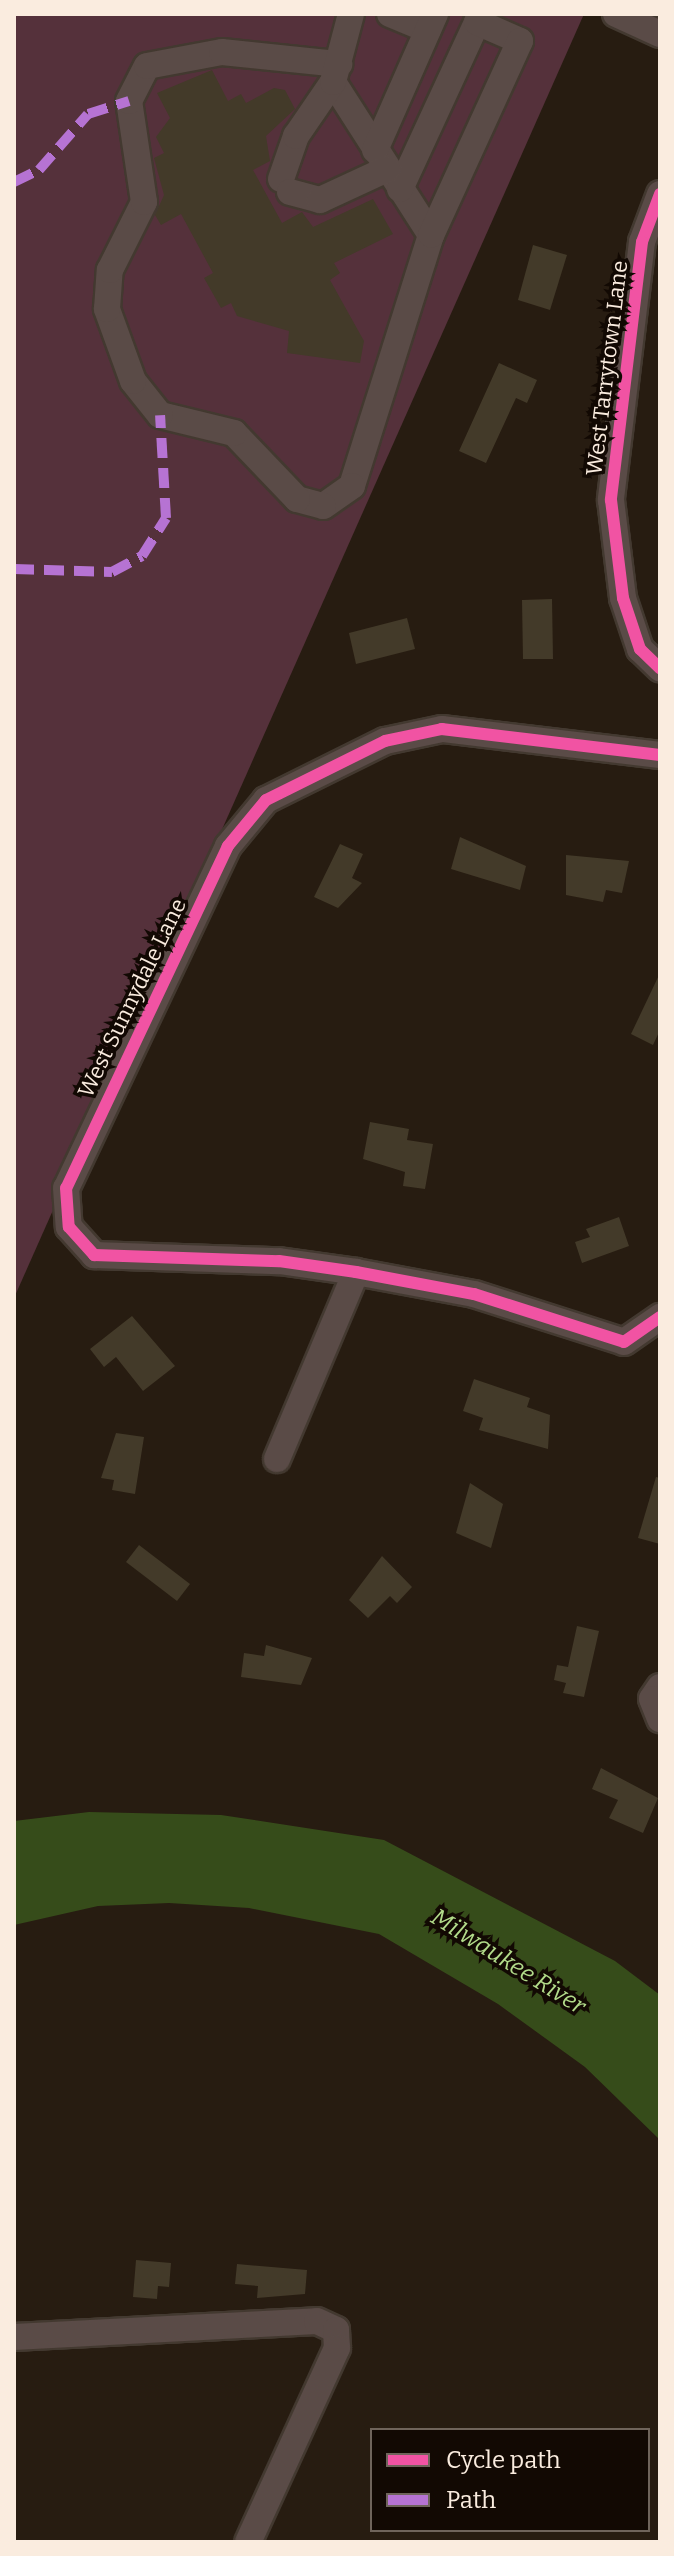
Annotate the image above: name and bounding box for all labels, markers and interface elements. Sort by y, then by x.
street label: West Tarrytown Lane [581,259,633,477]
street label: West Sunnydale Lane [72,894,192,1102]
water label: Milwaukee River [426,1903,590,2021]
legend [370,2428,650,2532]
text: Cycle path [446,2446,561,2474]
text: Path [446,2486,496,2514]

